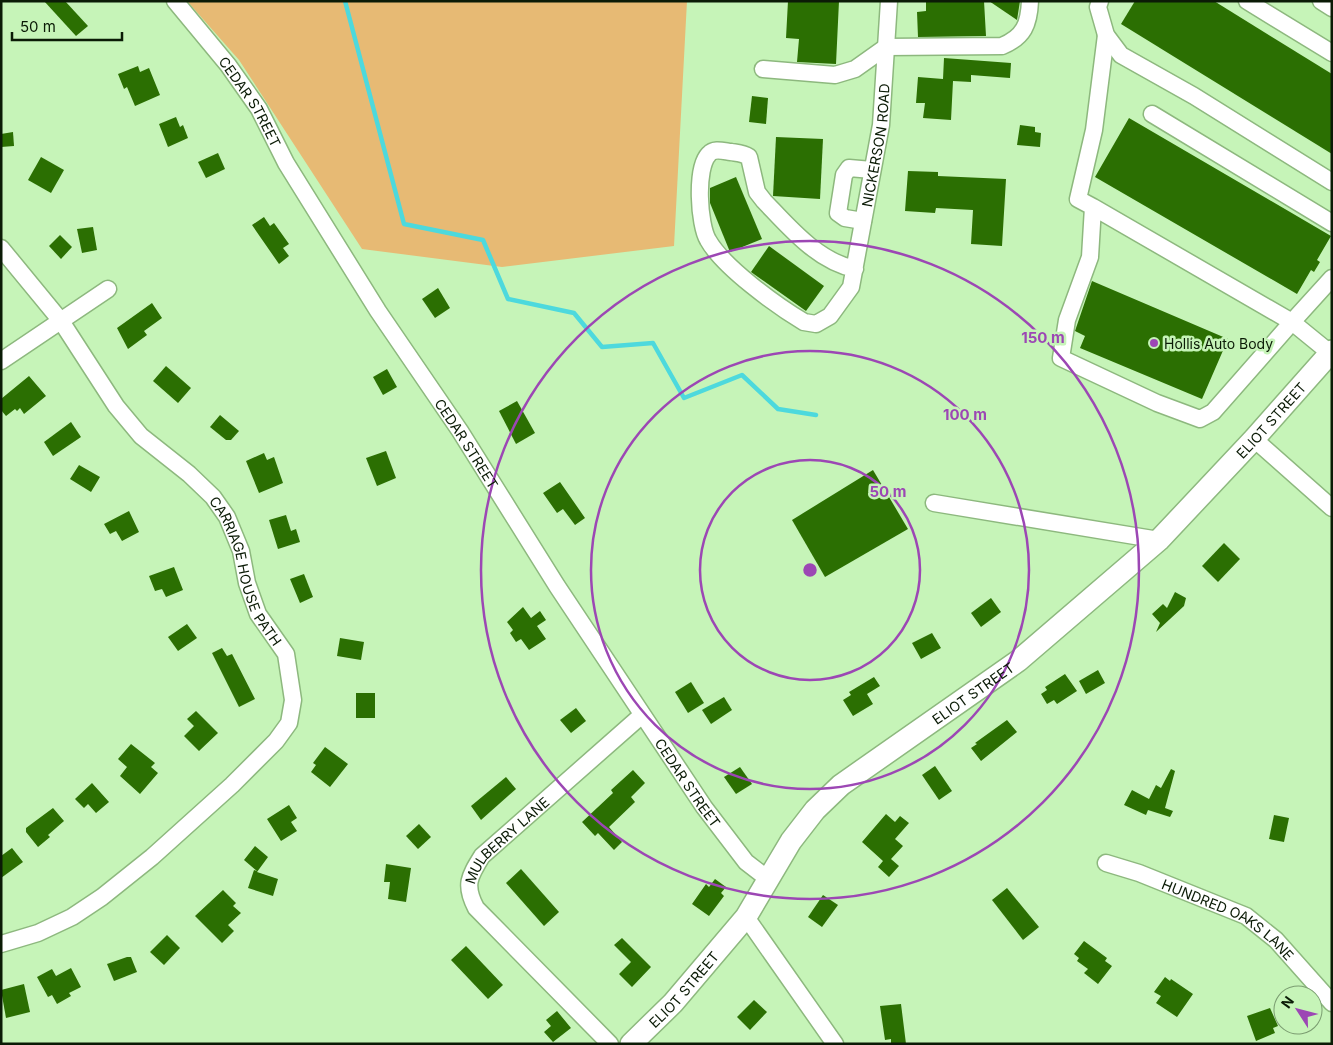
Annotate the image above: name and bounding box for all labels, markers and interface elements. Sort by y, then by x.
scale bar [12,10,122,42]
text: 50 m [20,17,56,36]
street label: CEDAR STREET [216,53,285,149]
street label: NICKERSON ROAD [858,83,892,208]
text: 150 m [1021,328,1065,347]
place label: Hollis Auto Body [1164,335,1273,352]
marker: Hollis Auto Body [1148,337,1160,349]
street label: ELIOT STREET [1232,378,1309,461]
street label: CEDAR STREET [432,395,502,491]
text: 100 m [943,405,987,424]
text: 50 m [870,482,906,501]
street label: CARRIAGE HOUSE PATH [206,493,286,649]
centre of rings [801,561,819,579]
street label: ELIOT STREET [928,658,1017,727]
street label: CEDAR STREET [652,735,725,830]
street label: MULBERRY LANE [461,793,552,886]
street label: HUNDRED OAKS LANE [1160,875,1298,963]
street label: ELIOT STREET [645,948,722,1031]
north arrow [1273,985,1323,1035]
text: N [1277,993,1297,1011]

